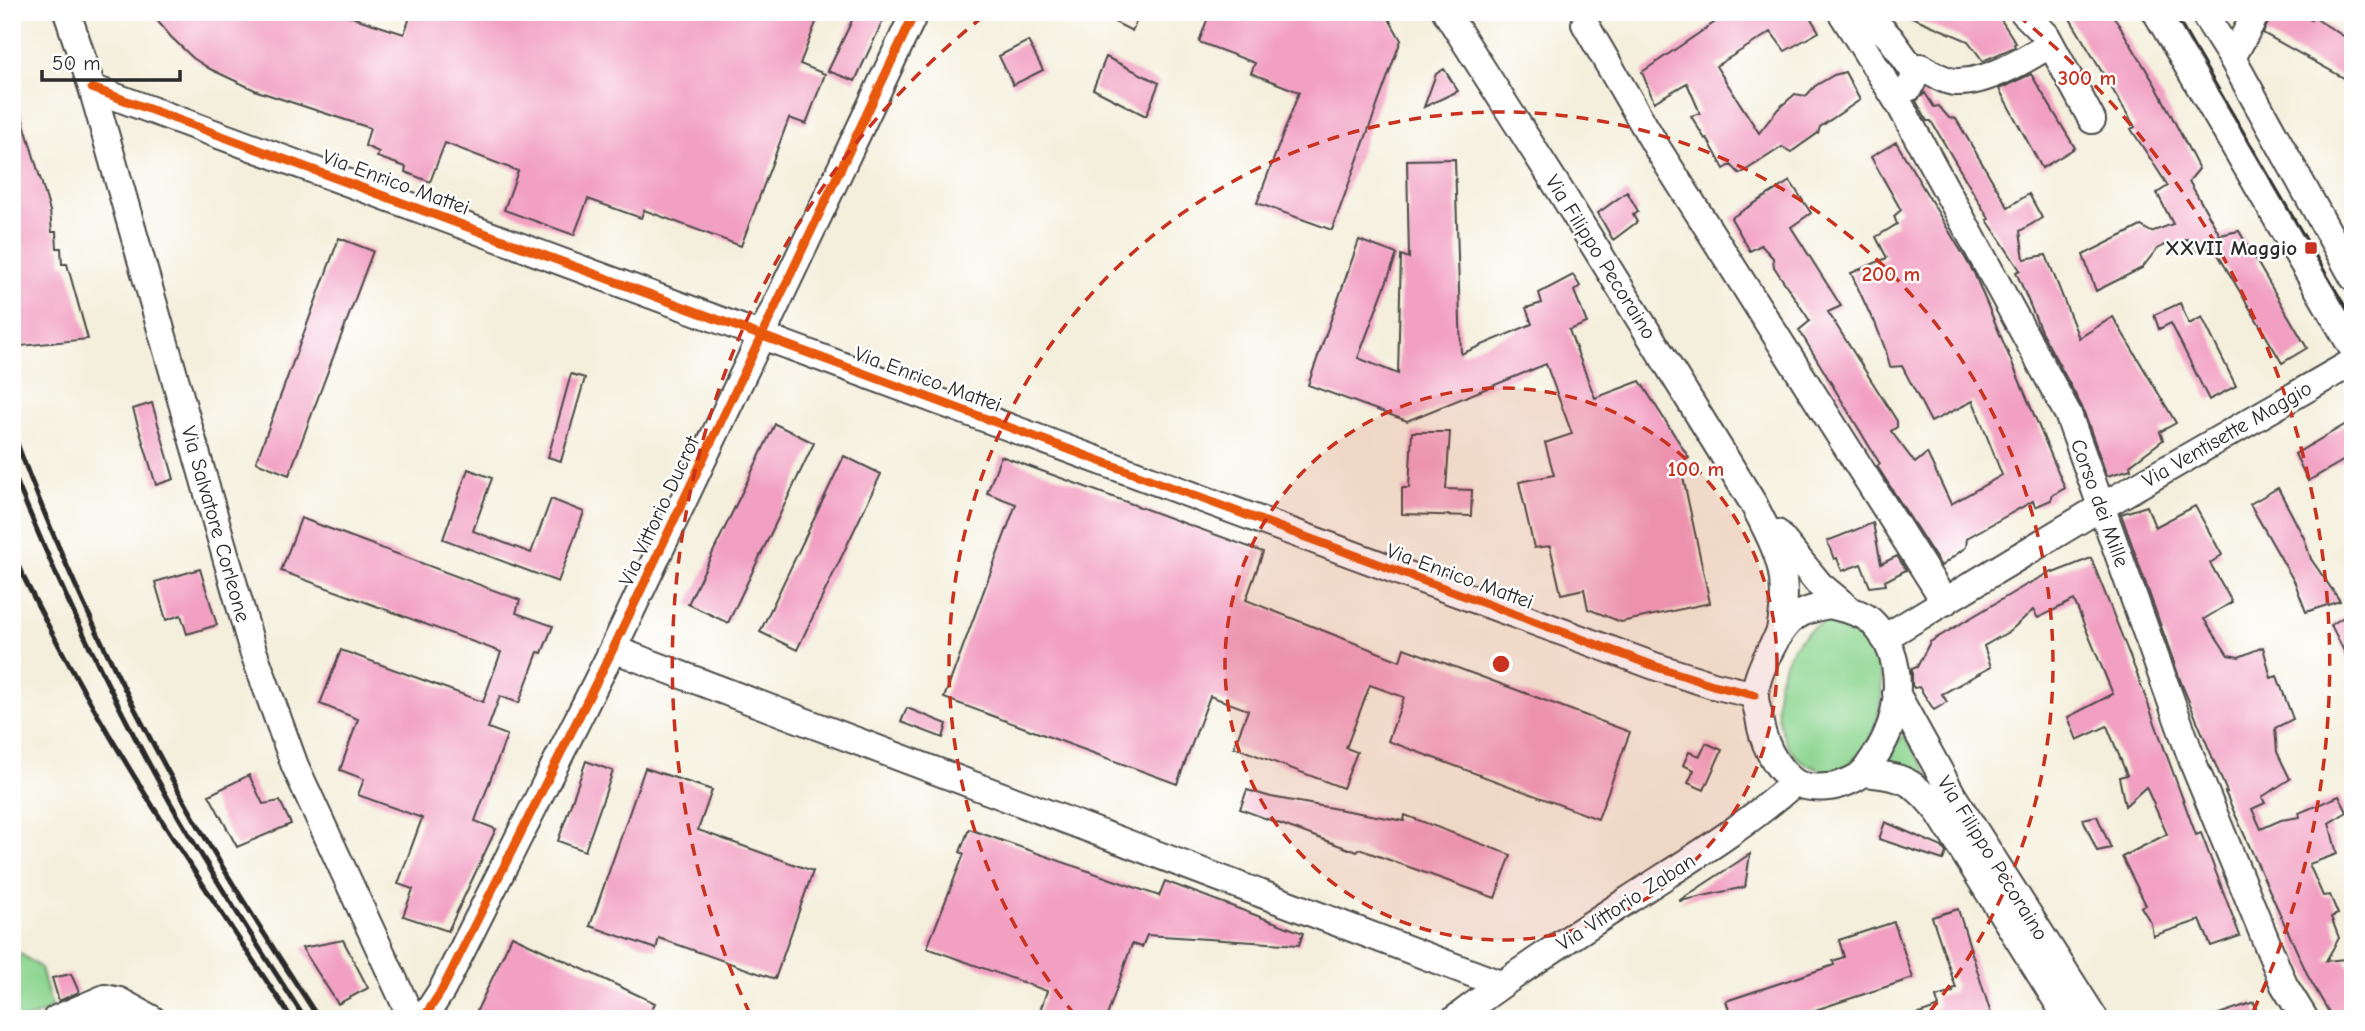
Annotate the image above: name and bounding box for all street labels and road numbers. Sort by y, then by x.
street label: Via Enrico Mattei [319,144,473,220]
street label: Via Filippo Pecoraino [1541,170,1661,344]
street label: Via Enrico Mattei [851,341,1005,417]
street label: Via Ventisette Maggio [2138,376,2316,492]
street label: Via Salvatore Corleone [177,423,255,625]
street label: Via Vittorio Ducrot [614,431,705,590]
street label: Corso dei Mille [2066,436,2134,570]
street label: Via Enrico Mattei [1383,538,1537,614]
street label: Via Filippo Pecoraino [1933,771,2053,945]
street label: Via Vittorio Zaban [1552,848,1700,956]

